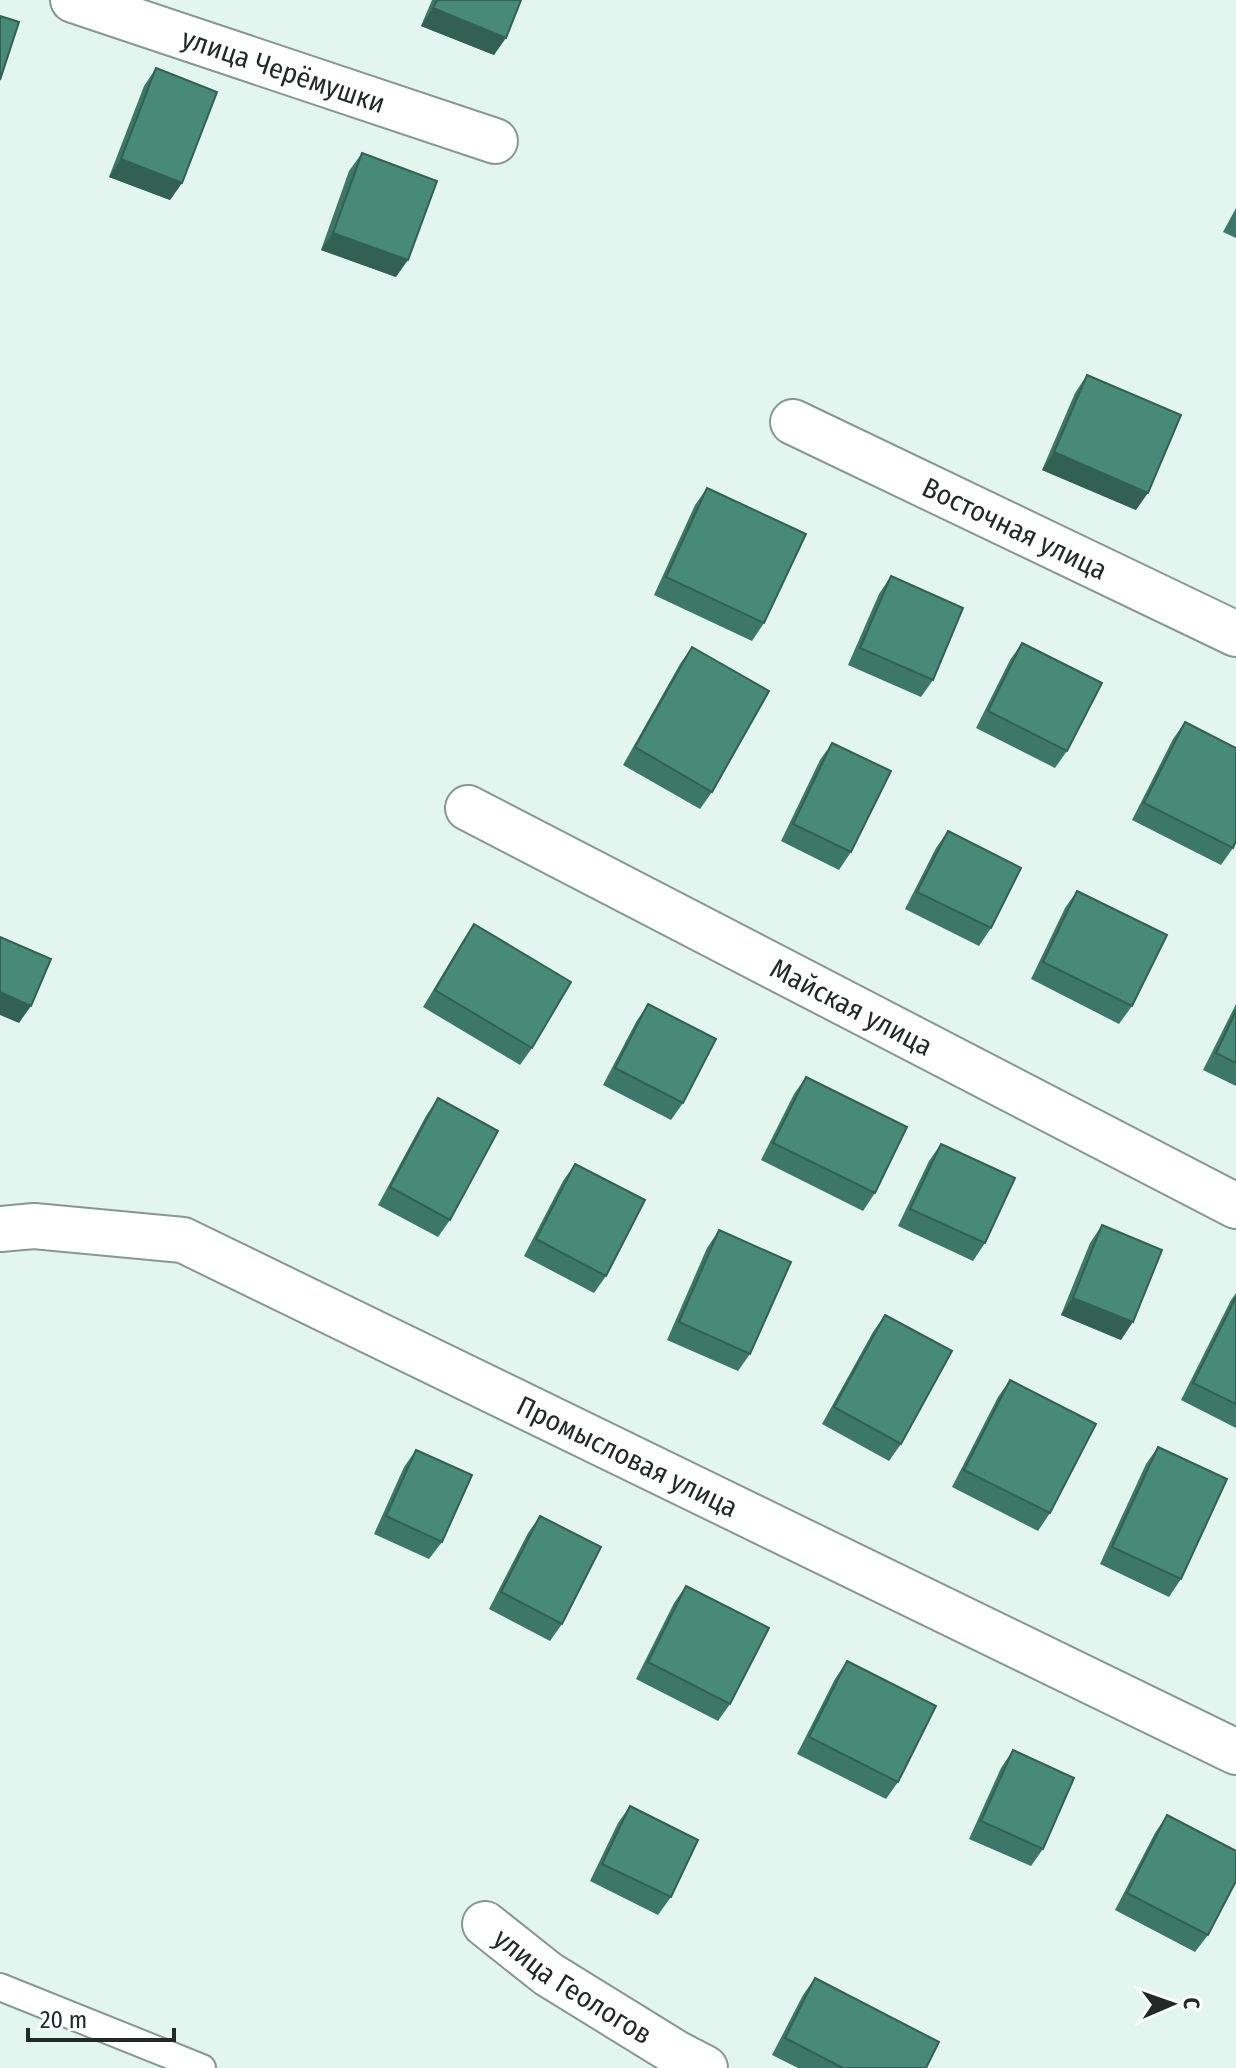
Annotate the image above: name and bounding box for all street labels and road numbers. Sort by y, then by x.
street label: улица Черёмушки [177,22,389,120]
street label: Восточная улица [917,470,1112,587]
street label: Майская улица [765,952,938,1063]
street label: Промысловая улица [511,1389,743,1524]
street label: улица Геологов [487,1922,658,2051]

